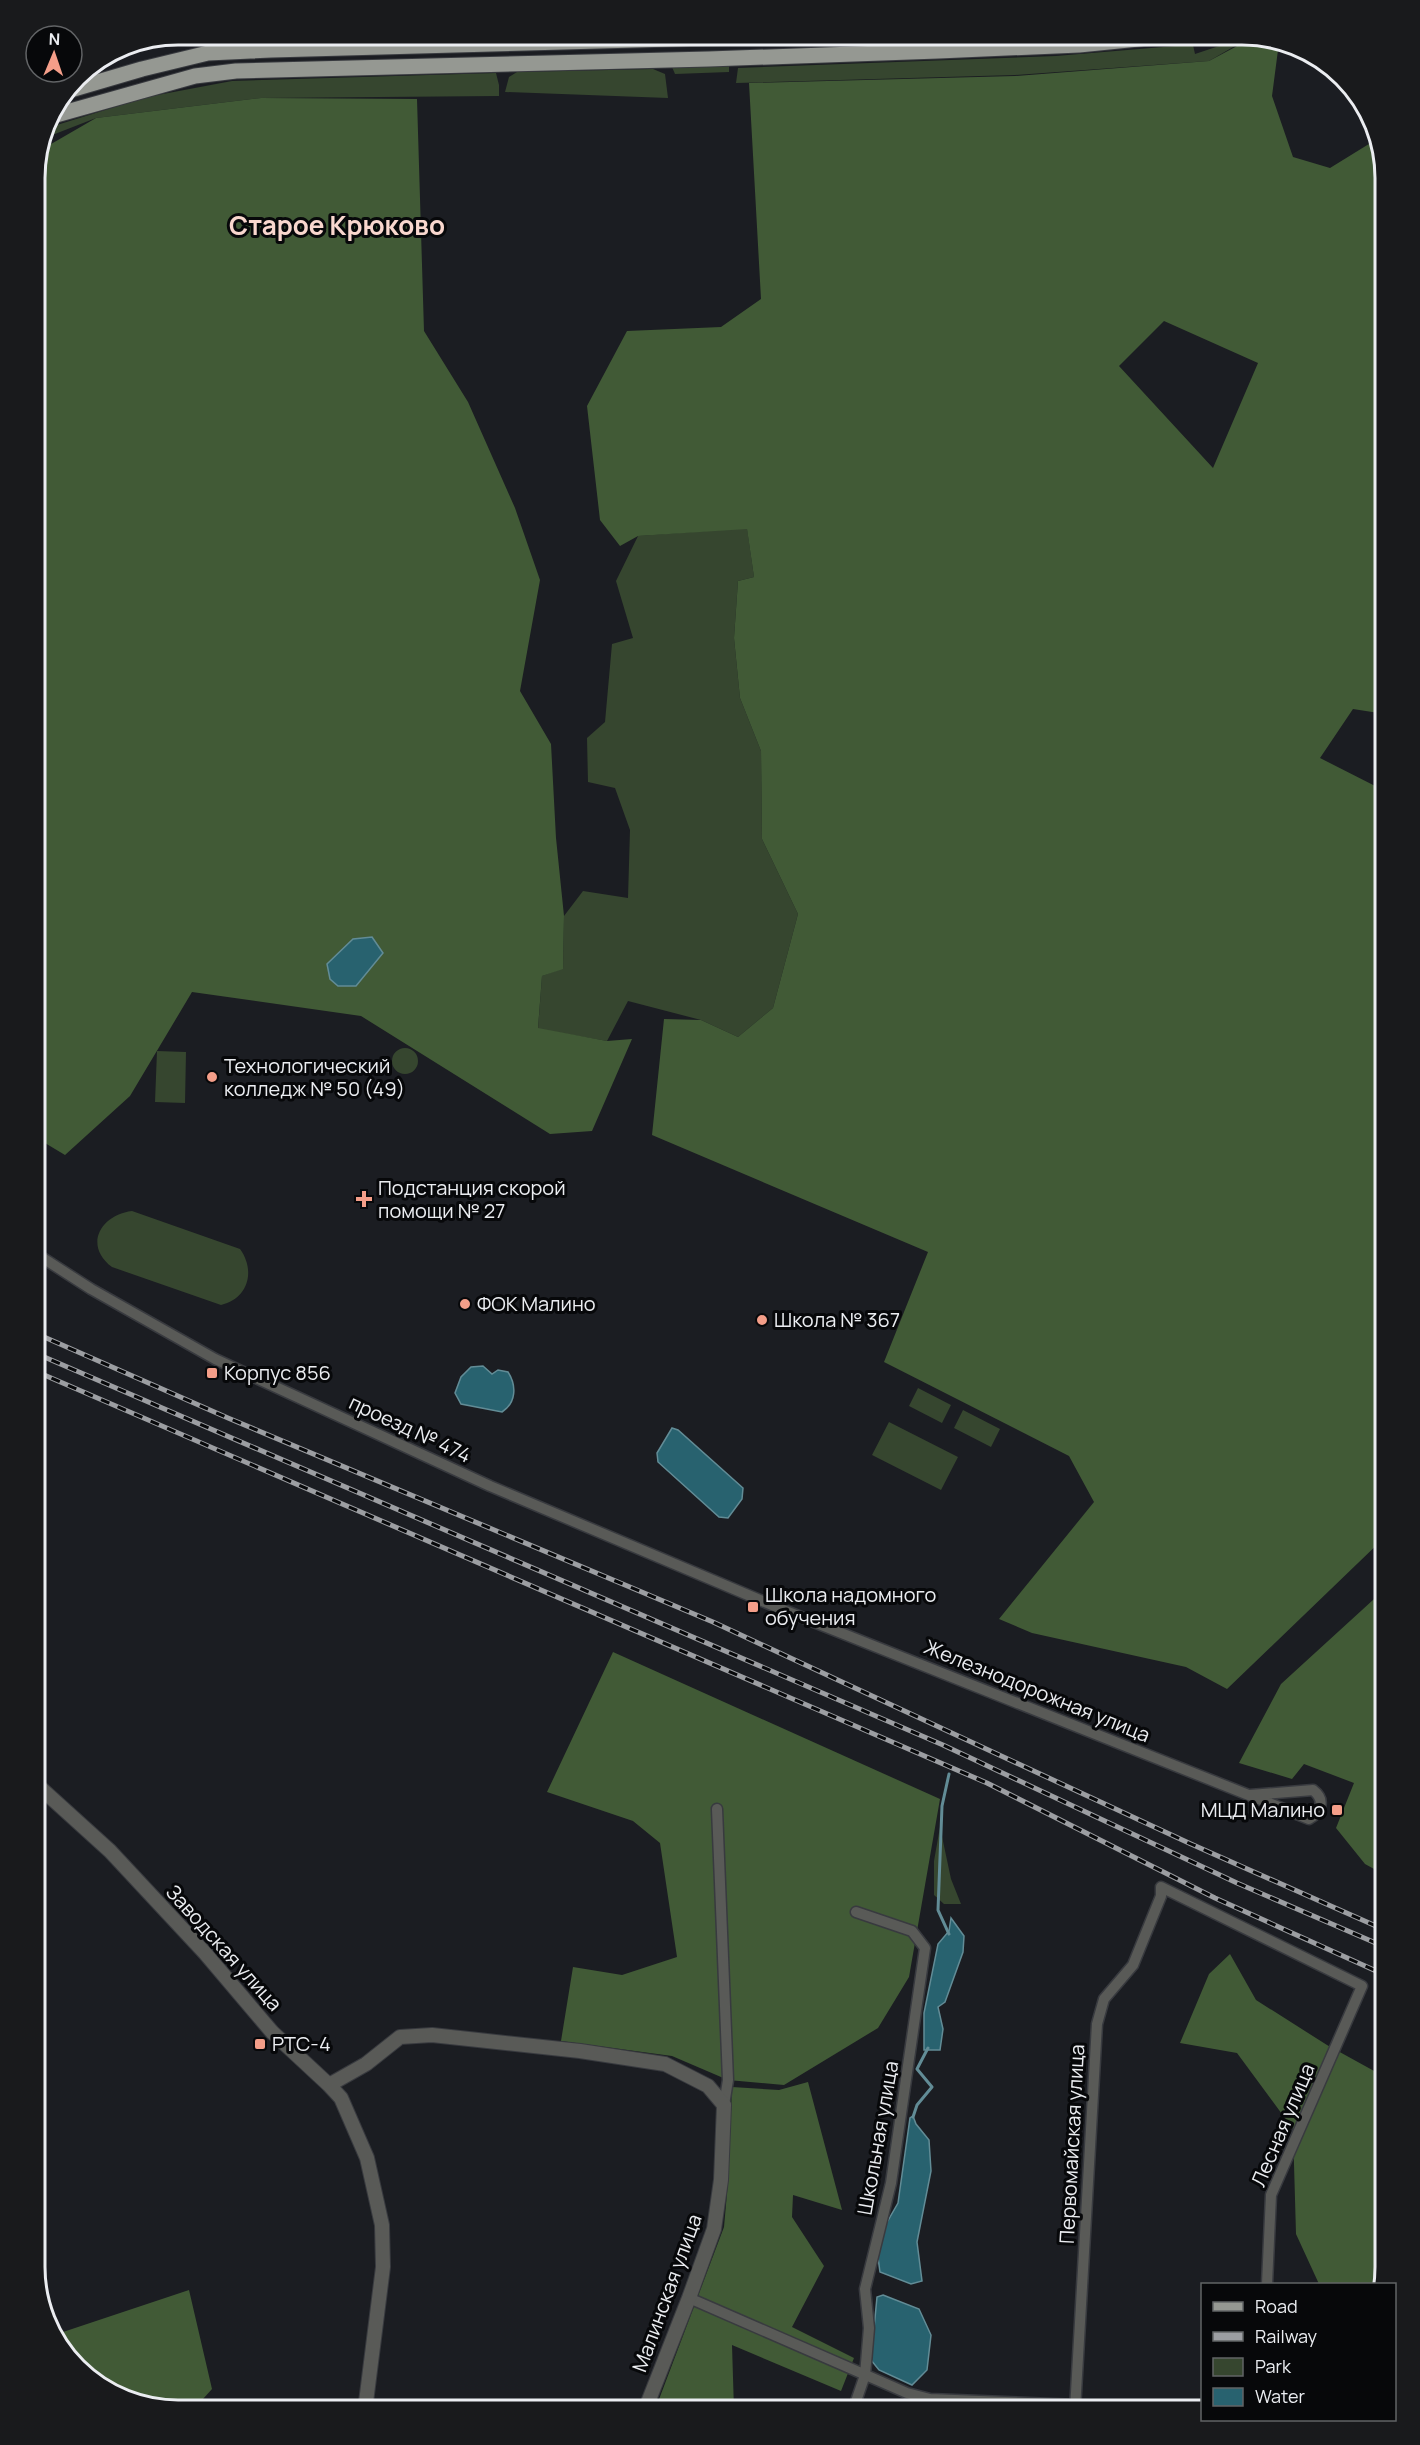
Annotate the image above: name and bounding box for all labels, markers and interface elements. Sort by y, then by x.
north arrow [24,24,84,84]
text: N [48,28,61,50]
district label: Старое Крюково [229,207,445,243]
place label: Технологический колледж № 50 (49) [224,1052,405,1102]
marker: Технологический колледж № 50 (49) [205,1070,219,1084]
place label: Подстанция скорой помощи № 27 [378,1174,566,1224]
marker: Подстанция скорой помощи № 27 [355,1190,373,1208]
place label: ФОК Малино [477,1290,596,1317]
marker: ФОК Малино [458,1297,472,1311]
place label: Школа № 367 [774,1306,900,1333]
marker: Школа № 367 [755,1313,769,1327]
place label: Корпус 856 [224,1359,331,1386]
marker: Корпус 856 [205,1366,219,1380]
street label: проезд № 474 [345,1389,475,1469]
place label: Школа надомного обучения [765,1581,937,1631]
marker: Школа надомного обучения [746,1600,760,1614]
street label: Железнодорожная улица [920,1633,1154,1748]
place label: МЦД Малино [1201,1796,1325,1823]
marker: МЦД Малино [1330,1803,1344,1817]
street label: Заводская улица [160,1879,288,2017]
place label: РТС-4 [272,2030,331,2057]
marker: РТС-4 [253,2037,267,2051]
street label: Первомайская улица [1053,2043,1090,2244]
street label: Школьная улица [851,2059,904,2217]
street label: Лесная улица [1244,2059,1321,2190]
street label: Малинская улица [625,2210,708,2376]
legend [1201,2283,1396,2421]
text: Road [1255,2294,1298,2318]
text: Railway [1255,2324,1317,2348]
text: Park [1255,2354,1292,2378]
text: Water [1255,2384,1305,2408]

